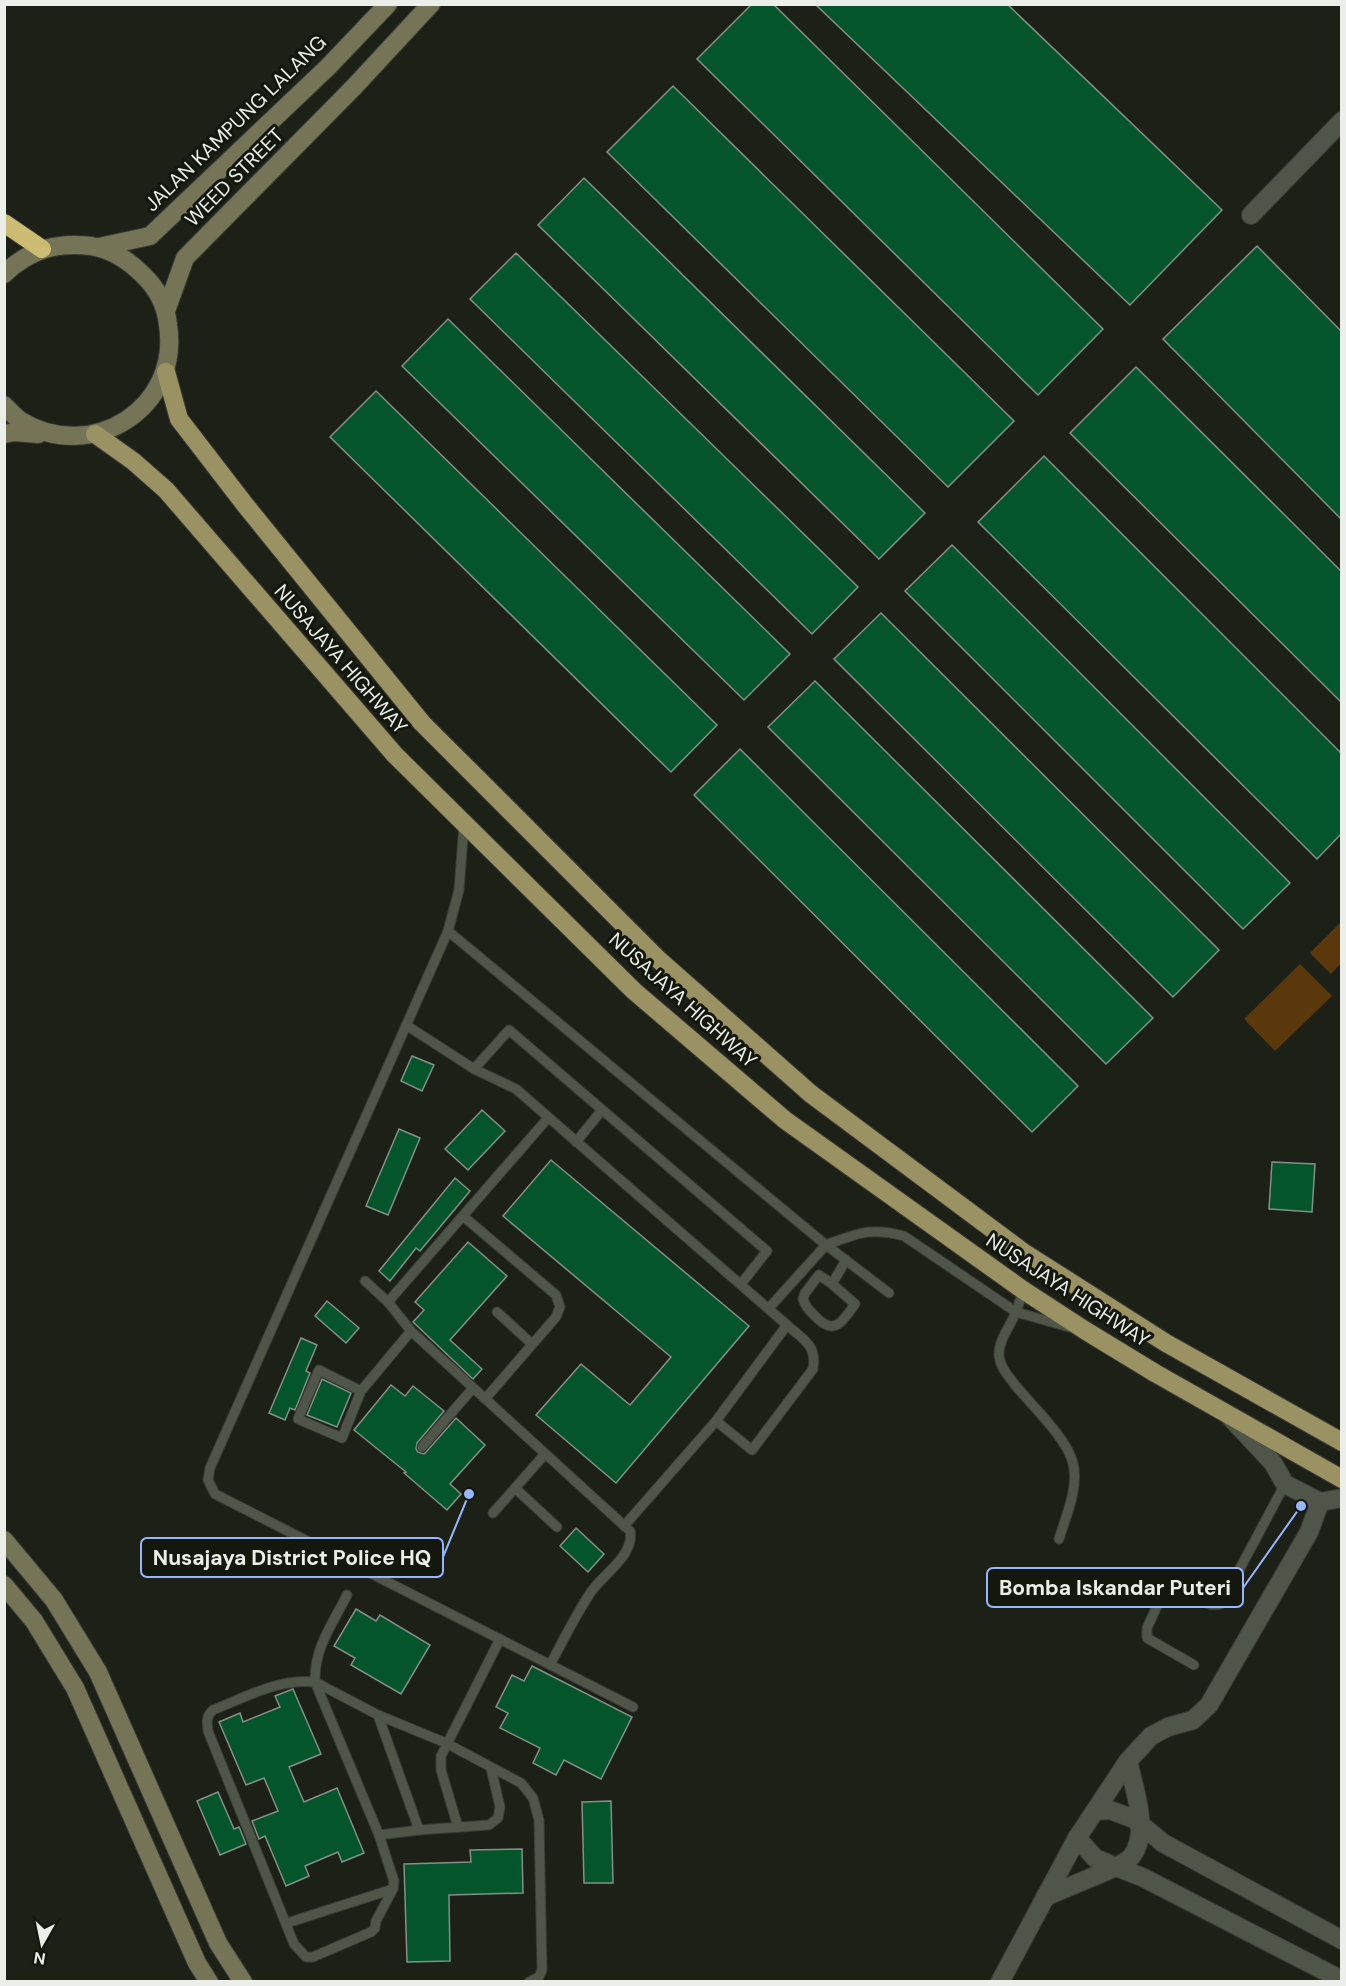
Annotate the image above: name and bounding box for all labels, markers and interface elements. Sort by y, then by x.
street label: JALAN KAMPUNG LALANG [139,29,331,217]
street label: WEED STREET [179,122,289,232]
street label: NUSAJAYA HIGHWAY [269,579,413,740]
street label: NUSAJAYA HIGHWAY [604,927,763,1074]
street label: NUSAJAYA HIGHWAY [981,1227,1155,1353]
callout: Nusajaya District Police HQ [141,1538,443,1577]
text: Nusajaya District Police HQ [153,1544,431,1572]
callout: Bomba Iskandar Puteri [987,1568,1243,1607]
text: Bomba Iskandar Puteri [999,1574,1231,1602]
north arrow [12,1914,72,1974]
text: N [32,1947,47,1970]

